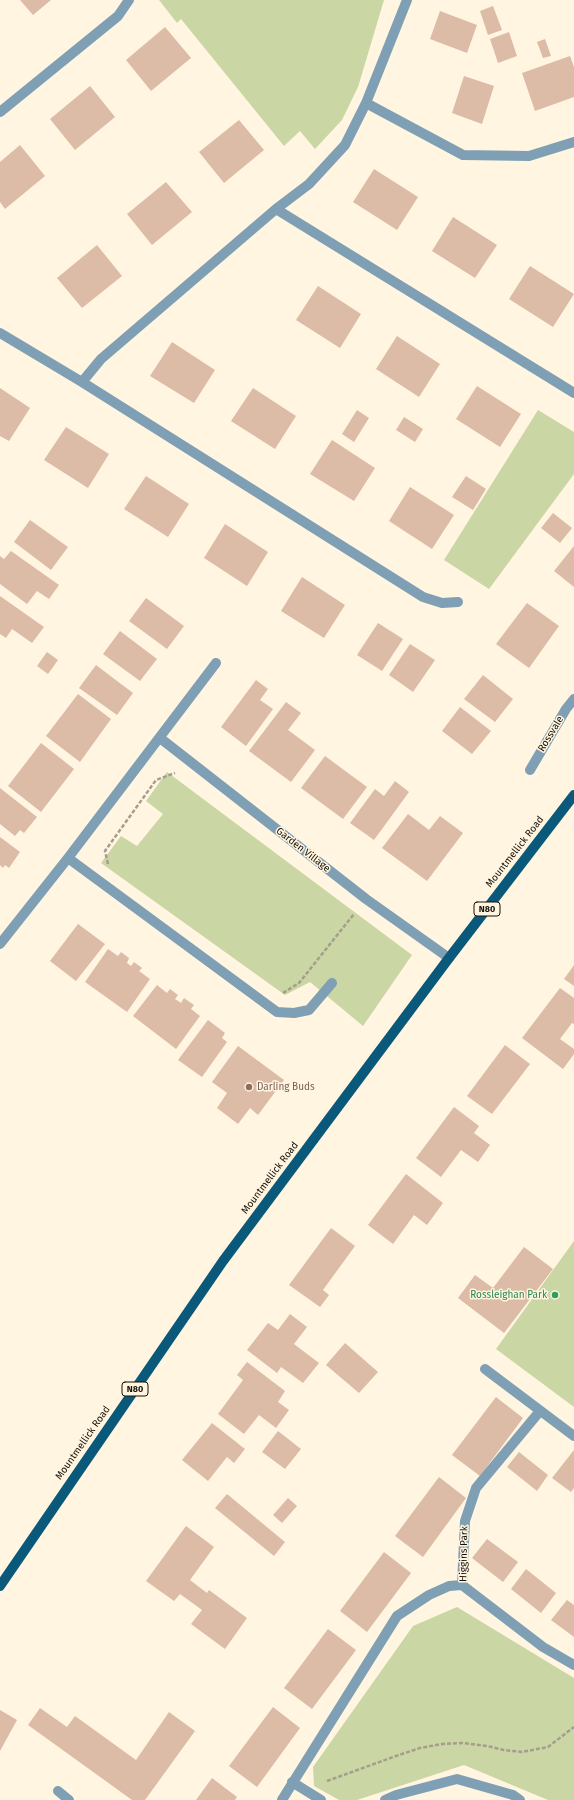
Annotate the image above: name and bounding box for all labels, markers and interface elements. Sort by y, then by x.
street label: Rossvale [536,714,566,754]
street label: Mountmellick Road [483,814,547,890]
street label: Garden Village [274,825,332,875]
road number: N80 [474,902,500,916]
place label: Darling Buds [257,1081,315,1093]
marker: Darling Buds [244,1082,254,1092]
street label: Mountmellick Road [239,1140,301,1216]
place label: Rossleighan Park [470,1289,547,1301]
marker: Rossleighan Park [550,1290,560,1300]
road number: N80 [122,1382,148,1396]
street label: Mountmellick Road [53,1404,113,1482]
street label: Higgins Park [458,1526,470,1582]

